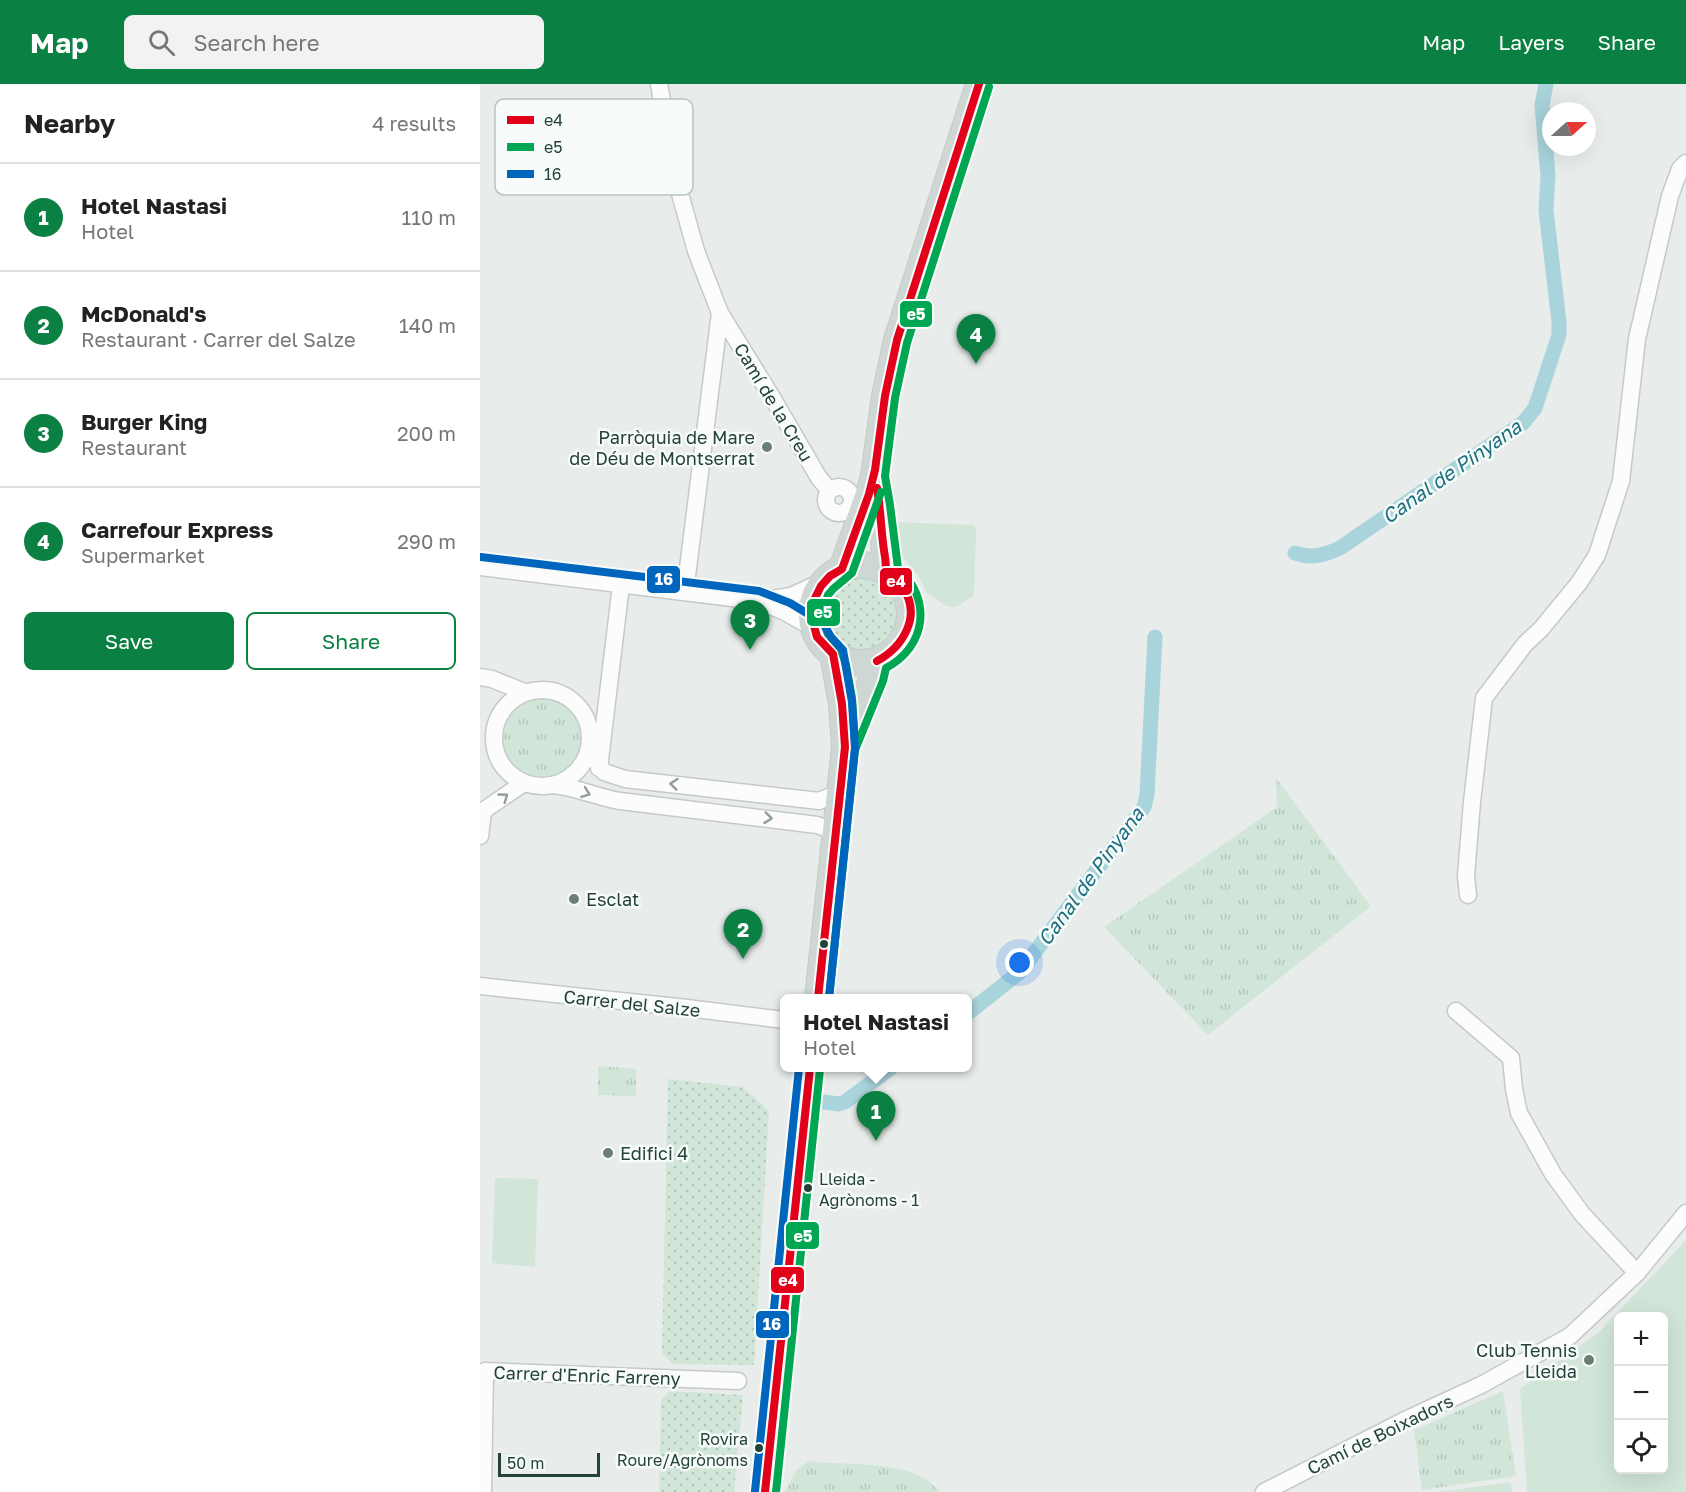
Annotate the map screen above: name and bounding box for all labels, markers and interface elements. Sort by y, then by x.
search box [124,15,544,69]
text: Map [30,26,88,59]
icon: search [145,26,178,59]
text: Search here [193,29,319,56]
text: Map [1422,29,1465,55]
text: Layers [1498,29,1565,55]
text: Share [1598,29,1656,55]
legend [495,99,693,195]
north arrow [1542,102,1596,156]
text: Nearby [24,108,115,139]
text: e4 [544,110,563,130]
text: 4 results [372,111,456,135]
text: e5 [544,137,563,157]
text: 16 [544,164,561,184]
text: Hotel Nastasi [81,192,227,219]
text: 1 [38,205,49,229]
text: 110 m [402,205,456,229]
text: Hotel [81,219,134,243]
text: McDonald's [81,300,207,327]
line badge: e5 [899,300,933,328]
text: e5 [906,304,926,324]
text: 2 [37,313,50,337]
text: 140 m [399,313,456,337]
pin: 4 [956,314,996,364]
text: Restaurant · Carrer del Salze [81,327,356,351]
street label: Camí de la Creu [730,339,818,465]
text: Burger King [81,408,207,435]
water label: Canal de Pinyana [1377,414,1526,529]
text: 3 [37,421,50,445]
text: 200 m [397,421,456,445]
place label: Parròquia de Mare de Déu de Montserrat [569,426,755,469]
text: Restaurant [81,435,187,459]
marker: Parròquia de Mare de Déu de Montserrat [760,440,774,454]
text: Carrefour Express [81,516,273,543]
text: 4 [37,529,50,553]
text: 290 m [397,529,456,553]
text: Supermarket [81,543,205,567]
line badge: 16 [646,565,681,594]
line badge: e4 [879,567,913,596]
text: 16 [655,569,673,589]
text: e4 [886,571,906,591]
line badge: e5 [806,598,841,627]
pin: 3 [730,600,770,650]
text: e5 [813,602,833,622]
button: Save [24,612,234,670]
button: Share [246,612,456,670]
one-way arrow [670,779,679,791]
one-way arrow [580,785,591,798]
one-way arrow [497,794,508,805]
water label: Canal de Pinyana [1032,802,1149,950]
one-way arrow [763,812,772,824]
place label: Esclat [586,888,639,910]
marker: Esclat [567,892,581,906]
pin: 2 [724,910,762,959]
unlabelled marker [818,938,830,950]
your location [1005,948,1034,977]
street label: Carrer del Salze [563,985,701,1021]
popup [780,994,972,1072]
text: Hotel Nastasi [803,1008,949,1035]
text: Hotel [803,1035,856,1059]
pin: 1 [856,1092,896,1141]
place label: Edifici 4 [620,1142,688,1164]
marker: Edifici 4 [601,1146,615,1160]
place label: Lleida - Agrònoms - 1 [819,1169,919,1210]
marker: Lleida - Agrònoms - 1 [802,1182,814,1194]
line badge: e5 [785,1221,820,1250]
text: e5 [793,1226,813,1246]
line badge: e4 [770,1266,805,1294]
text: e4 [778,1270,798,1290]
line badge: 16 [755,1310,790,1339]
map controls [1614,1312,1668,1474]
button: + [1614,1312,1668,1366]
text: 16 [763,1314,781,1334]
place label: Club Tennis Lleida [1476,1339,1577,1382]
marker: Club Tennis Lleida [1582,1353,1596,1367]
street label: Carrer d'Enric Farreny [493,1361,681,1389]
button: − [1614,1366,1668,1420]
street label: Camí de Boixadors [1303,1389,1457,1479]
button: locate [1614,1420,1668,1474]
place label: Rovira Roure/Agrònoms [617,1429,748,1470]
marker: Rovira Roure/Agrònoms [753,1442,765,1454]
scale bar [498,1450,600,1478]
text: 50 m [507,1453,544,1473]

